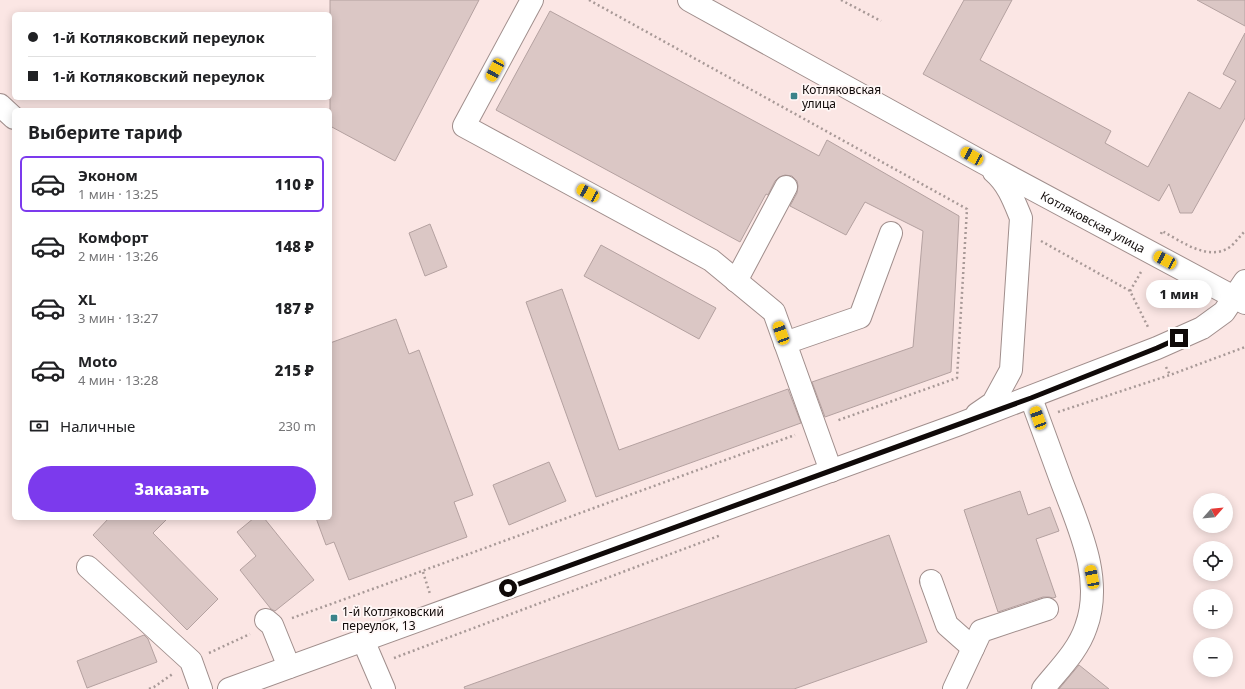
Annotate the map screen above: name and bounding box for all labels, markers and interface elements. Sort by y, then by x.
text: 1-й Котляковский переулок [52,27,265,47]
car [484,57,506,83]
text: 1-й Котляковский переулок [52,66,265,86]
place label: Котляковская улица [802,81,881,112]
marker: Котляковская улица [789,91,799,101]
text: Выберите тариф [28,120,183,144]
car [959,145,985,167]
text: Эконом [78,165,138,185]
icon: car [30,166,66,202]
text: 110 ₽ [275,174,314,194]
car [575,182,601,204]
text: 1 мин · 13:25 [78,185,158,203]
street label: Котляковская улица [1038,187,1149,257]
text: Комфорт [78,227,148,247]
icon: car [30,228,66,264]
text: 148 ₽ [275,236,314,256]
text: 2 мин · 13:26 [78,247,158,265]
car [1152,249,1178,271]
callout: 1 мин [1146,280,1212,308]
text: 1 мин [1159,285,1199,303]
text: XL [78,289,96,309]
icon: car [30,290,66,326]
text: 187 ₽ [275,298,314,318]
text: 3 мин · 13:27 [78,309,158,327]
car [771,320,791,346]
route end [1170,329,1188,347]
text: Moto [78,351,117,371]
icon: car [30,352,66,388]
text: 215 ₽ [275,360,314,380]
text: 4 мин · 13:28 [78,371,158,389]
car [1028,405,1048,431]
icon: cash [28,415,50,437]
text: Наличные [60,416,135,436]
text: 230 m [278,417,316,435]
button: Заказать [28,466,316,512]
north arrow [1193,493,1233,533]
map controls [1193,493,1233,677]
button: locate [1193,541,1233,581]
car [1084,564,1100,590]
route start [499,579,517,597]
button: + [1193,589,1233,629]
place label: 1-й Котляковский переулок, 13 [342,603,444,634]
marker: 1-й Котляковский переулок, 13 [329,613,339,623]
button: − [1193,637,1233,677]

